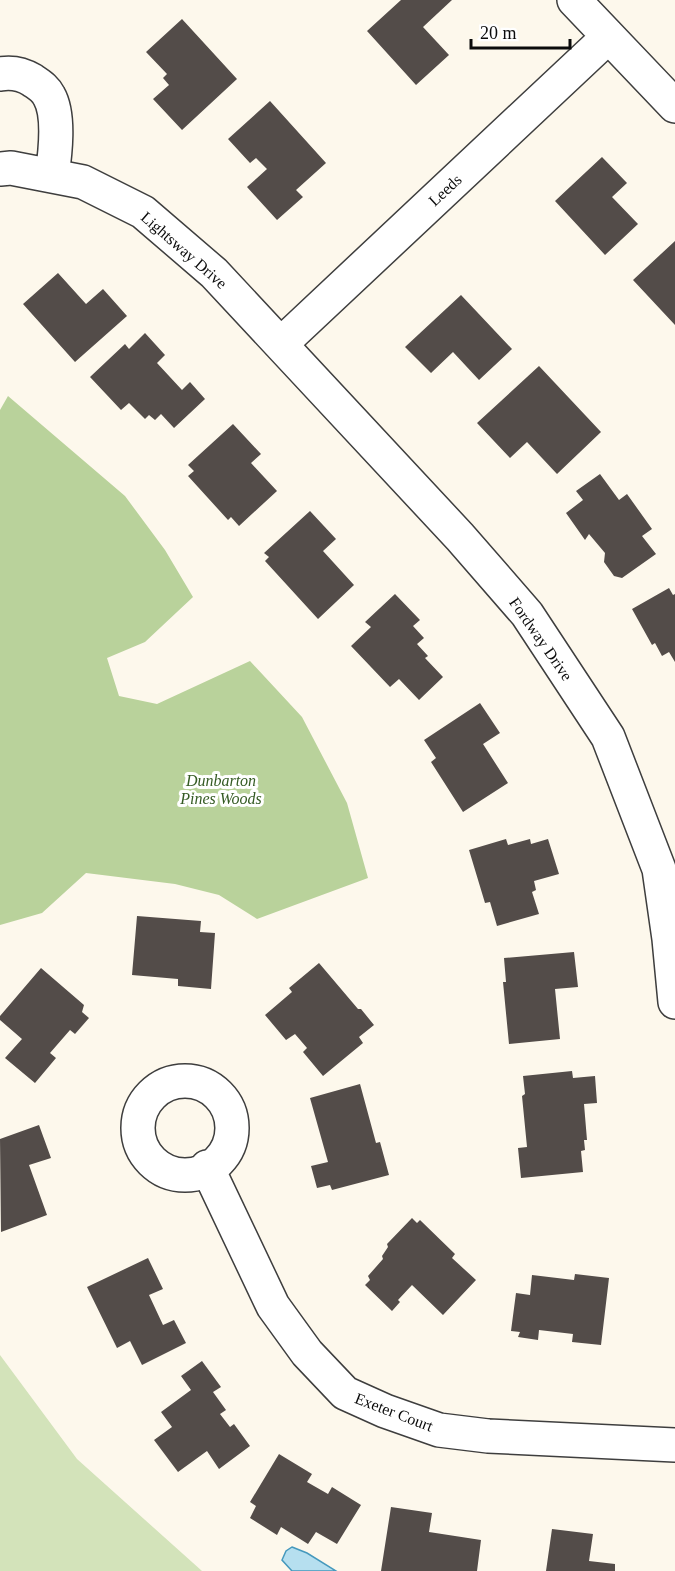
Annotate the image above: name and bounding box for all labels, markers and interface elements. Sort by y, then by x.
scale bar [471,12,570,50]
text: 20 m [480,23,517,43]
street label: Leeds [425,171,465,209]
street label: Lightsway Drive [137,208,230,293]
street label: Fordway Drive [505,594,576,684]
park label: Dunbarton Pines Woods [179,772,262,807]
street label: Exeter Court [353,1389,436,1435]

